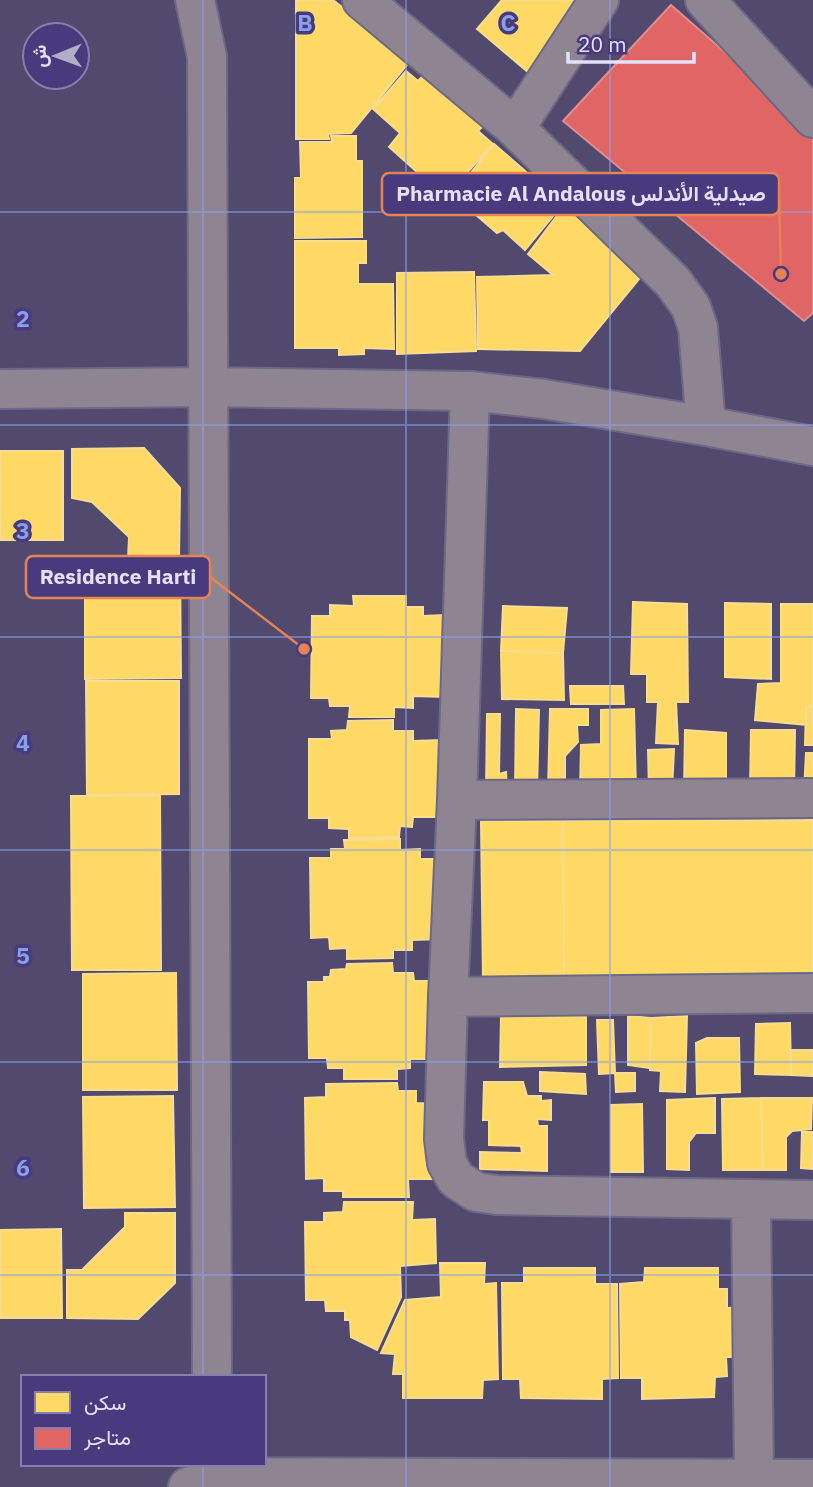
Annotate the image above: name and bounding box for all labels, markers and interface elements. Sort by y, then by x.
text: B [297,7,313,37]
text: C [501,7,516,37]
north arrow [21,21,91,91]
scale bar [568,21,694,65]
text: 20 m [578,30,627,58]
text: ش [27,45,51,68]
callout: Pharmacie Al Andalous صيدلية الأندلس [382,173,779,215]
text: Pharmacie Al Andalous صيدلية الأندلس [396,179,766,207]
text: 2 [16,303,30,333]
text: 3 [16,515,30,545]
callout: Residence Harti [26,556,210,598]
text: Residence Harti [40,562,196,590]
text: 4 [16,727,30,757]
text: 5 [16,940,30,970]
text: 6 [16,1152,30,1182]
legend [21,1375,266,1466]
text: سكن [84,1388,126,1416]
text: متاجر [83,1423,131,1451]

